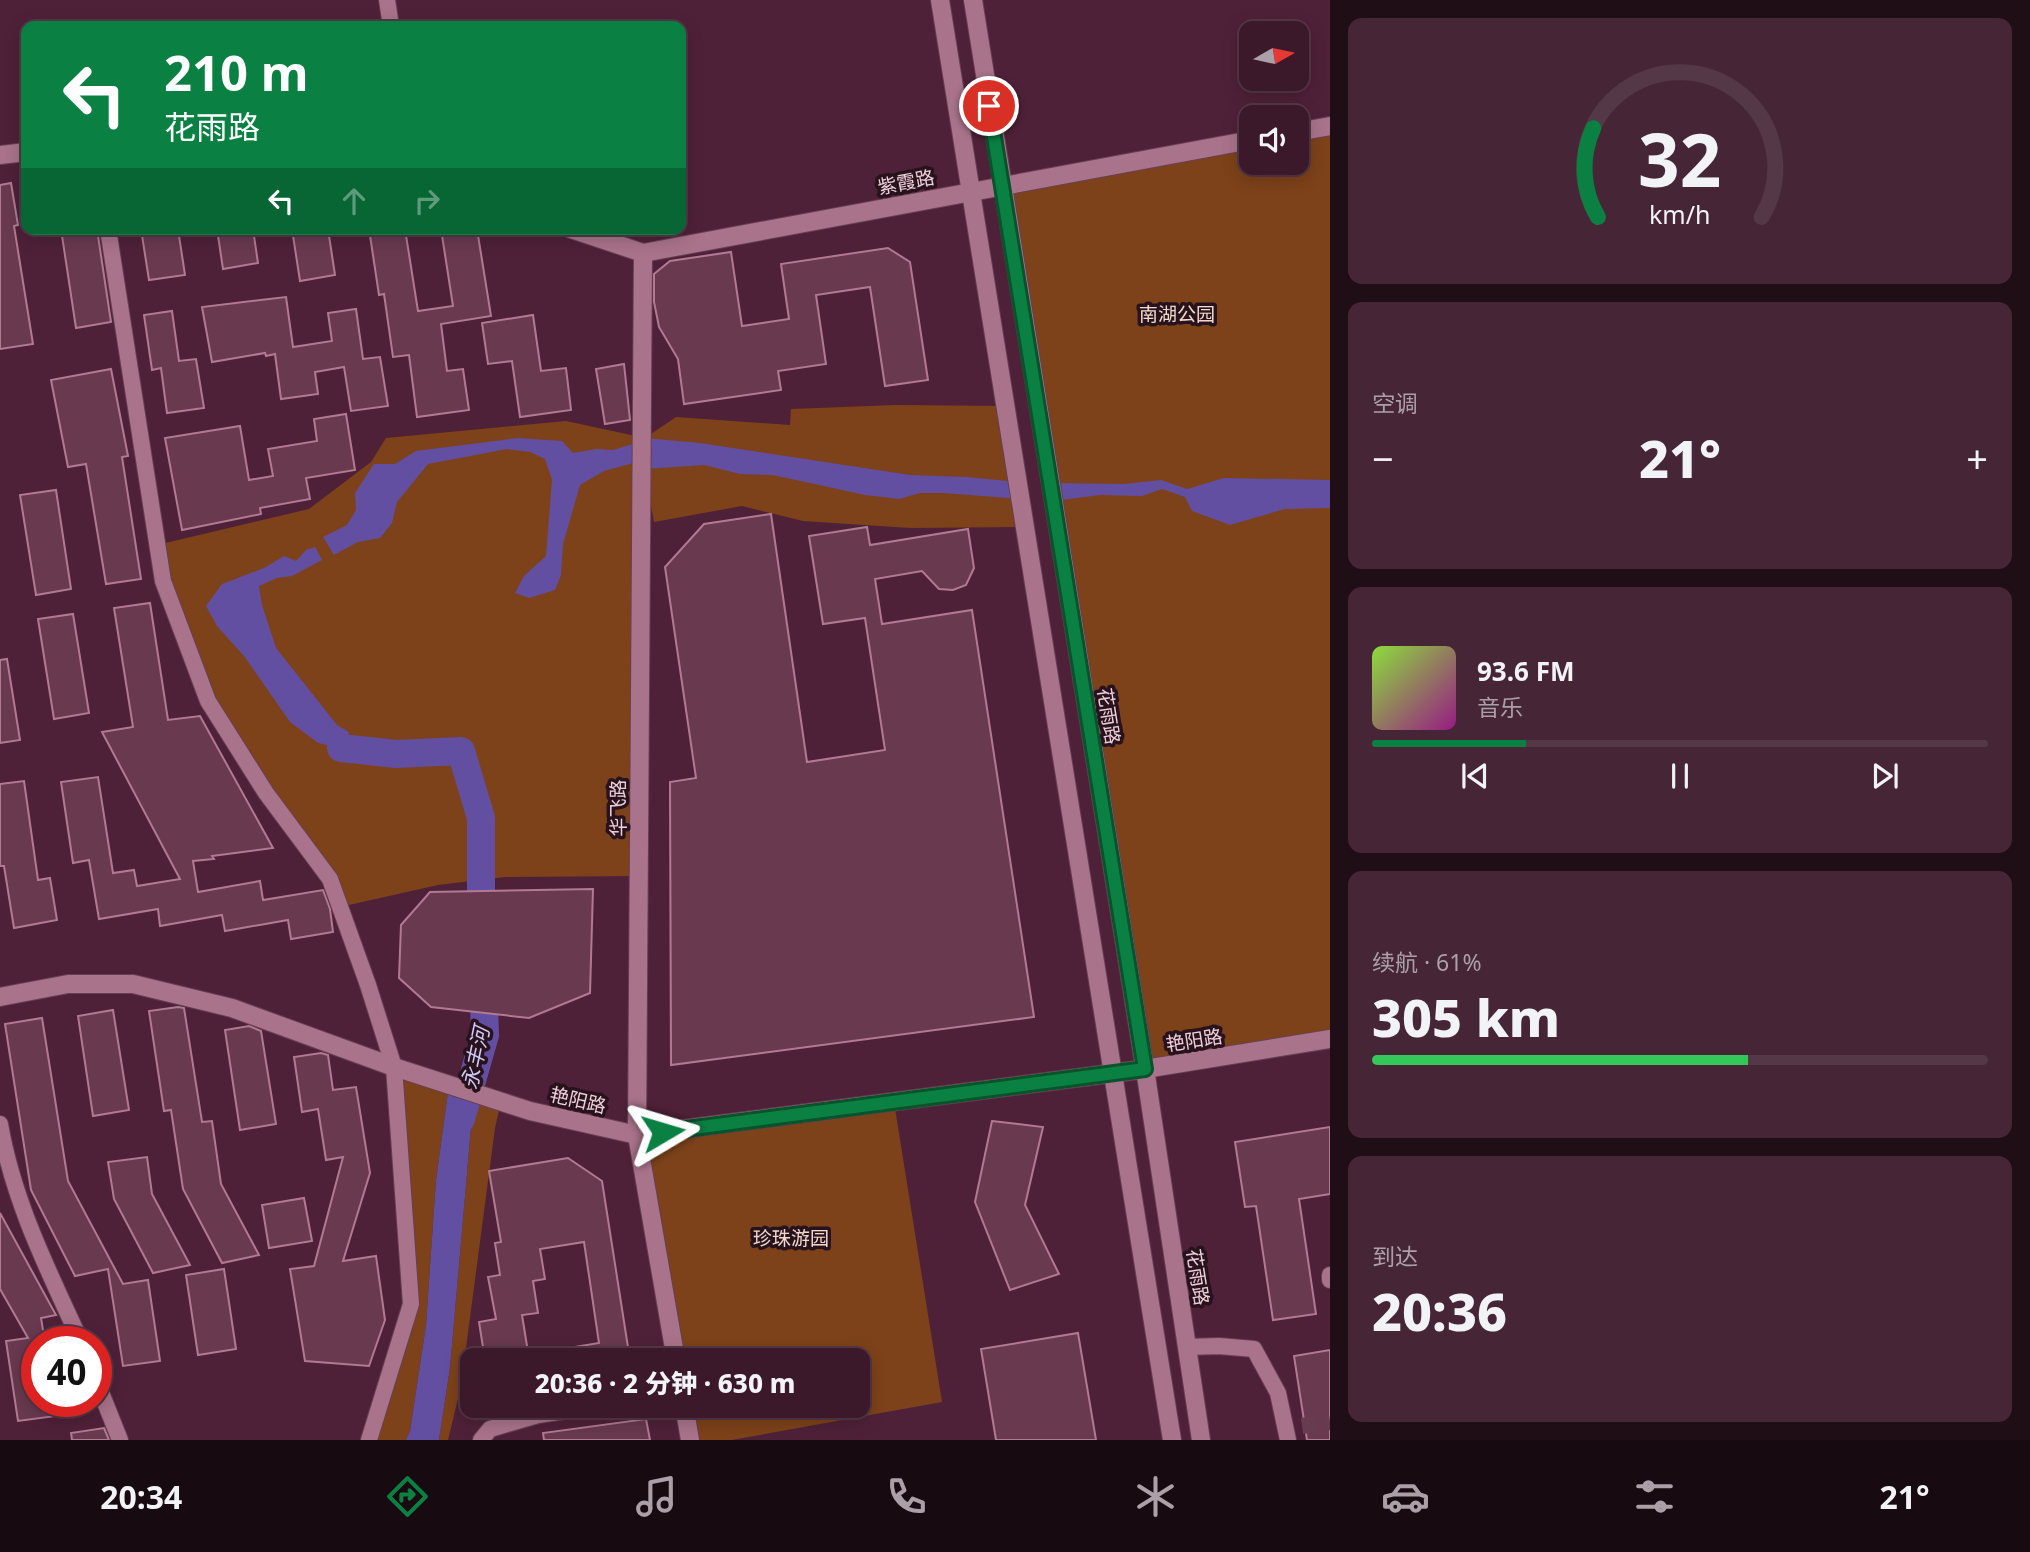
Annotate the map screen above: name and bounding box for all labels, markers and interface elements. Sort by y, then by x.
north arrow [1239,21,1309,91]
map controls [1239,21,1309,175]
text: 210 m [164,39,309,105]
icon: left [49,49,140,140]
pin [959,76,1019,136]
icon: arrive [970,87,1008,125]
text: 花雨路 [164,105,260,148]
button: sound [1239,105,1309,175]
text: 32 [1638,110,1722,209]
street label: 紫霞路 [876,164,936,200]
icon: left [262,182,300,220]
icon: ahead [335,182,373,220]
icon: right [408,182,446,220]
text: km/h [1649,197,1711,231]
park label: 南湖公园 [1139,301,1215,327]
text: 空调 [1372,387,1418,419]
text: 21° [1639,422,1721,493]
text: − [1372,432,1394,484]
text: + [1966,432,1988,484]
text: 93.6 FM [1477,653,1574,689]
street label: 花雨路 [1092,686,1126,746]
text: 音乐 [1477,691,1523,723]
icon: previous [1456,757,1494,795]
icon: pause [1661,757,1699,795]
icon: next [1866,757,1904,795]
street label: 华飞路 [605,779,631,837]
text: 续航 · 61% [1372,946,1482,978]
text: 305 km [1372,981,1560,1052]
water label: 永丰河 [455,1020,496,1092]
street label: 艳阳路 [1164,1023,1224,1057]
street label: 艳阳路 [547,1081,609,1119]
position arrow [626,1095,700,1169]
park label: 珍珠游园 [753,1225,829,1251]
text: 到达 [1372,1240,1418,1272]
street label: 花雨路 [1181,1247,1215,1307]
text: 20:36 [1372,1275,1507,1346]
speed limit sign: 40 [21,1326,112,1417]
text: 20:36 · 2 分钟 · 630 m [535,1365,795,1401]
icon: directions [383,1472,432,1521]
icon: music [632,1472,681,1521]
icon: phone [882,1472,931,1521]
icon: climate [1131,1472,1180,1521]
icon: car [1381,1472,1430,1521]
icon: filters [1630,1472,1679,1521]
text: 20:34 [100,1475,182,1518]
text: 21° [1880,1475,1930,1518]

